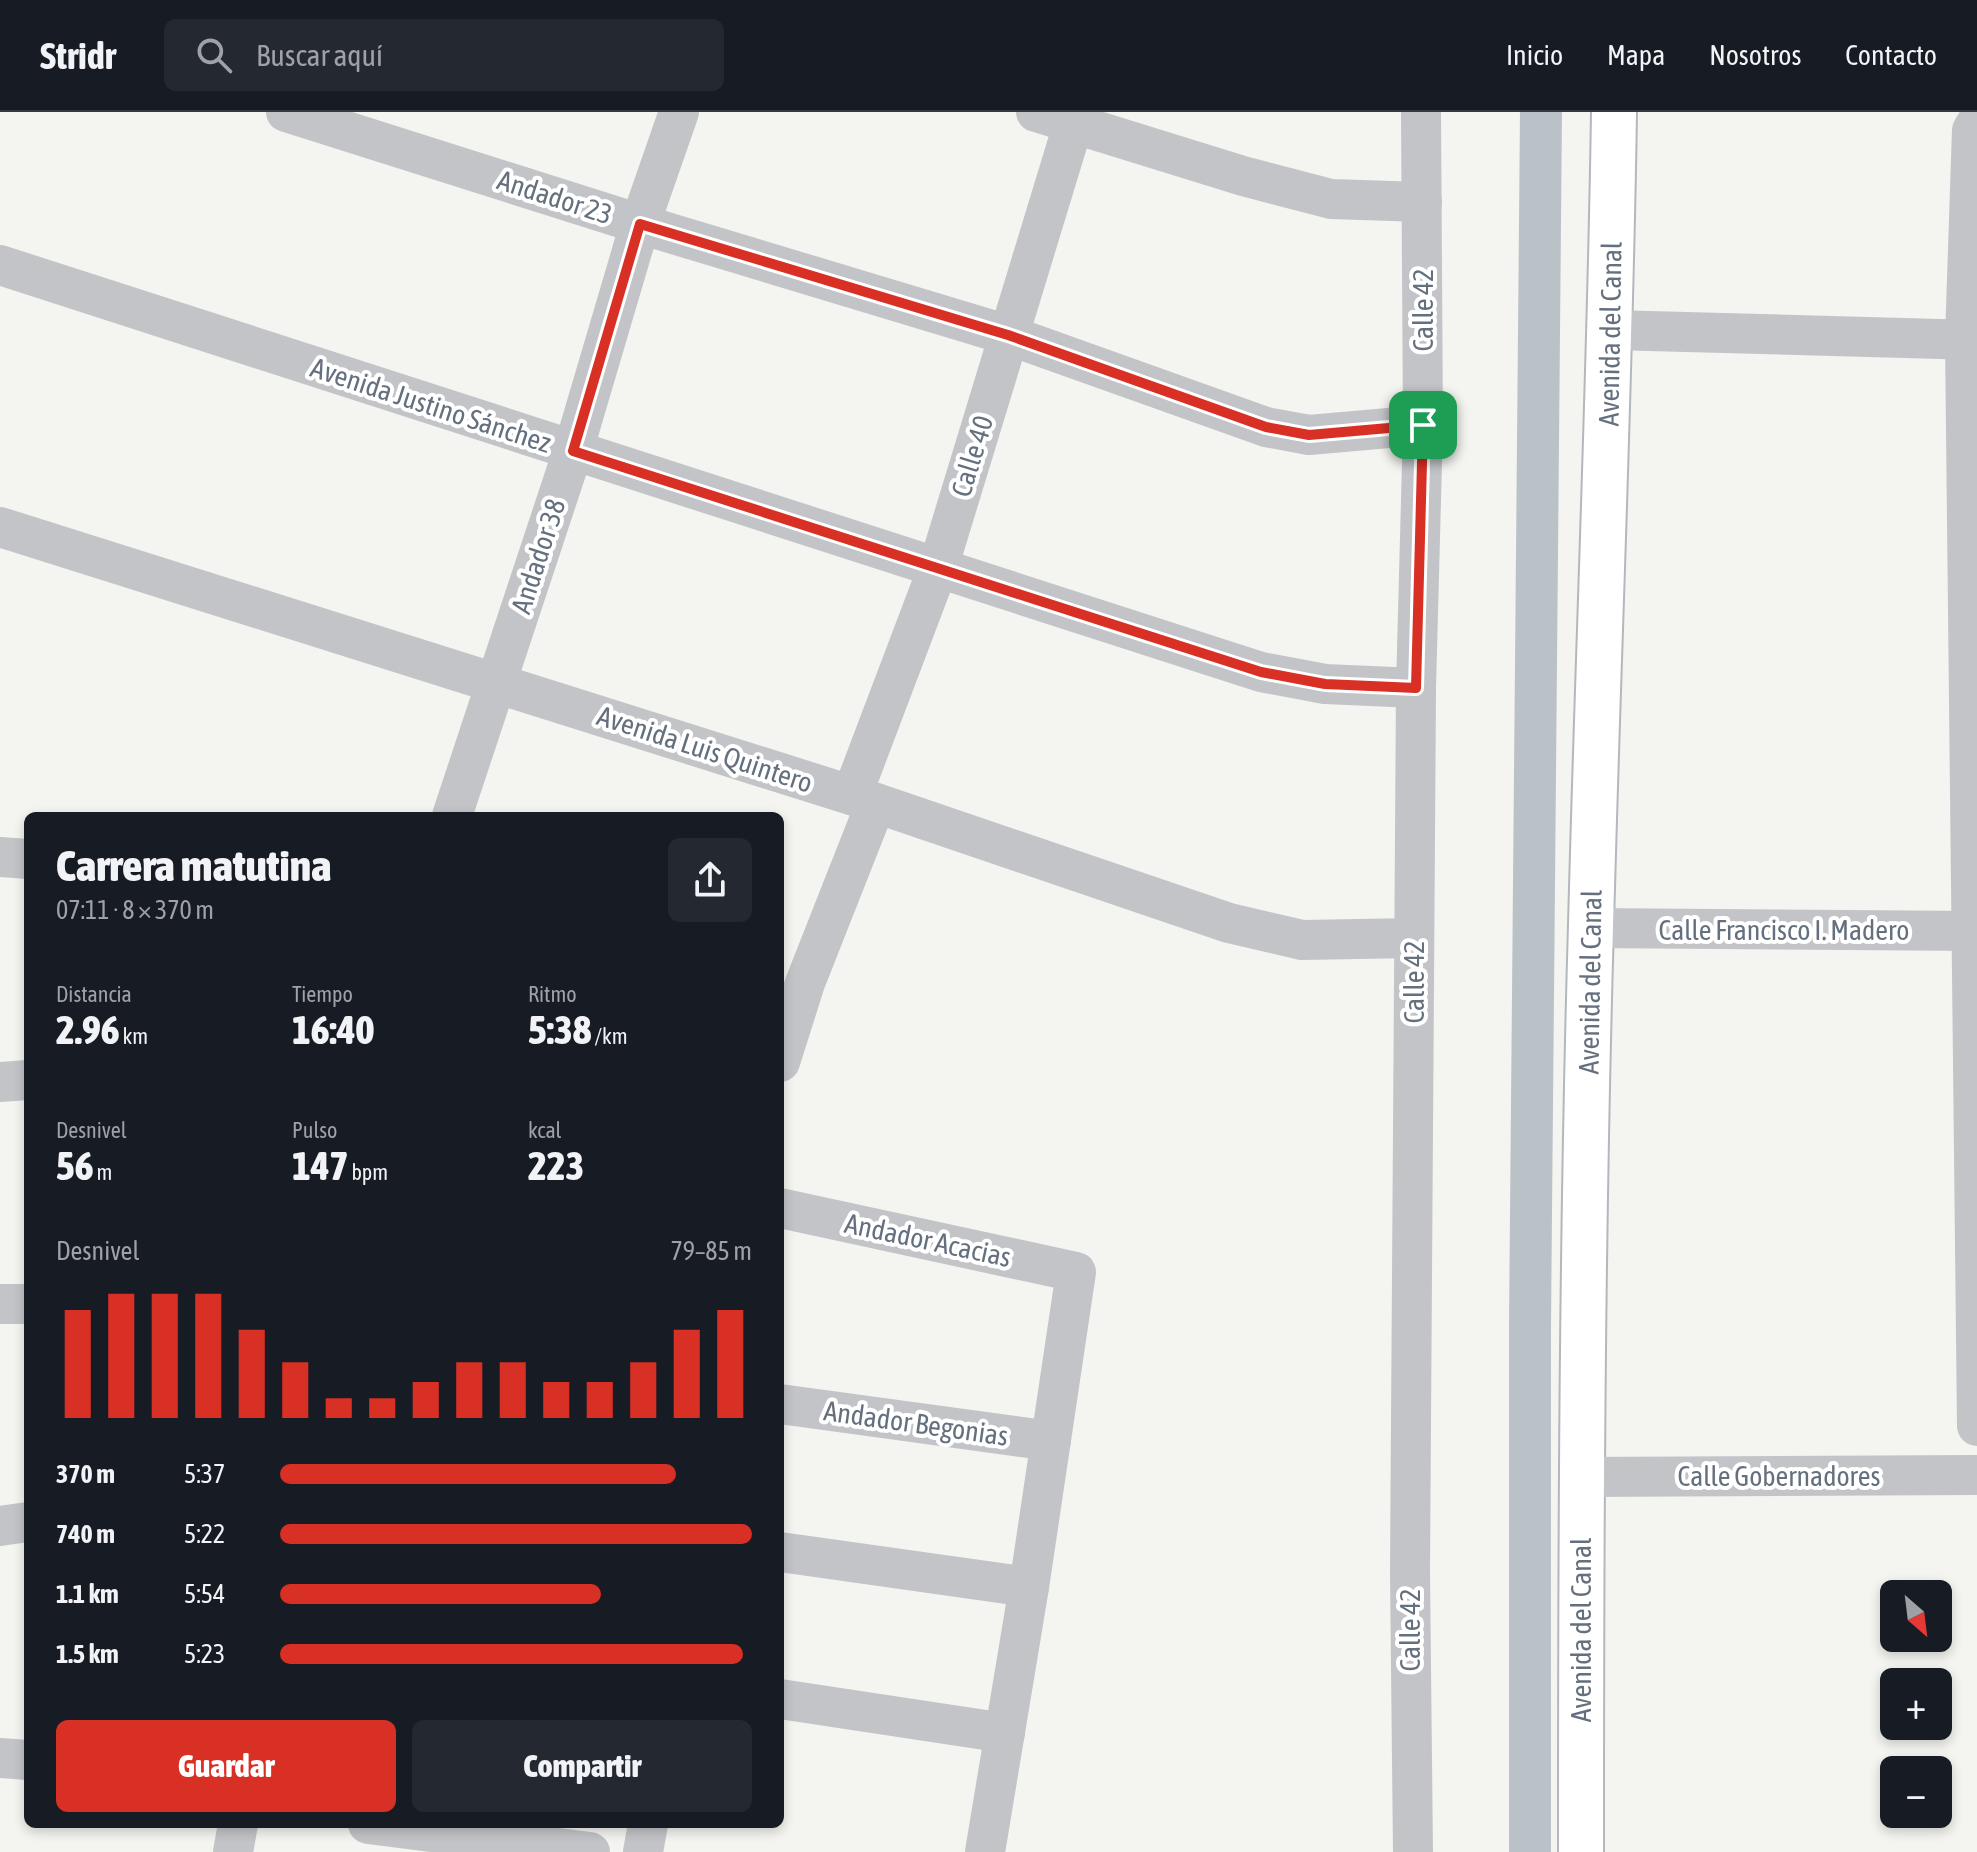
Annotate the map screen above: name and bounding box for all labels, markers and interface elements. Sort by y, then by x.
search box [164,19,724,91]
icon: search [192,33,236,77]
text: Stridr [40,34,116,77]
text: Buscar aquí [256,38,383,72]
text: Inicio [1506,39,1563,71]
text: Mapa [1607,39,1665,71]
text: Nosotros [1709,39,1801,71]
text: Contacto [1845,39,1937,71]
street label: Andador 23 [494,163,616,231]
street label: Avenida del Canal [1592,241,1628,427]
street label: Calle 42 [1407,268,1439,352]
street label: Avenida Justino Sánchez [307,351,555,459]
pin [1389,391,1457,459]
icon: arrive [1401,403,1445,447]
street label: Calle 40 [945,412,999,500]
street label: Andador 38 [504,495,572,617]
street label: Avenida Luis Quintero [593,699,817,799]
button: share [668,838,752,922]
text: Carrera matutina [56,840,331,890]
street label: Avenida del Canal [1572,889,1608,1075]
text: 07:11 · 8 × 370 m [56,895,214,925]
street label: Calle Francisco I. Madero [1659,914,1909,946]
street label: Calle 42 [1398,940,1430,1024]
text: Distancia [56,981,132,1007]
text: Tiempo [292,981,353,1007]
text: Ritmo [528,981,577,1007]
text: 2.96 [56,1007,120,1052]
text: 16:40 [292,1007,374,1052]
text: 5:38 [528,1007,592,1052]
text: km [120,1023,148,1049]
text: /km [592,1023,628,1049]
text: Desnivel [56,1117,126,1143]
text: Pulso [292,1117,337,1143]
text: kcal [528,1117,561,1143]
text: 56 [56,1143,94,1188]
text: 147 [292,1143,348,1188]
text: 223 [528,1143,584,1188]
text: m [94,1159,112,1185]
text: bpm [348,1159,388,1185]
street label: Andador Acacias [842,1207,1014,1273]
text: Desnivel [56,1236,139,1266]
text: 79–85 m [670,1236,752,1266]
street label: Andador Begonias [822,1394,1010,1452]
text: 370 m [56,1459,115,1489]
text: 5:37 [184,1459,225,1489]
street label: Calle Gobernadores [1678,1460,1880,1492]
text: 740 m [56,1519,115,1549]
text: 5:22 [184,1519,225,1549]
street label: Avenida del Canal [1565,1537,1597,1722]
text: 1.1 km [56,1579,119,1609]
text: 5:54 [184,1579,225,1609]
north arrow [1880,1580,1952,1652]
map controls [1880,1580,1952,1828]
street label: Calle 42 [1394,1588,1426,1672]
text: 1.5 km [56,1639,119,1669]
text: 5:23 [184,1639,225,1669]
button: + [1880,1668,1952,1740]
button: Guardar [56,1720,396,1812]
button: Compartir [412,1720,752,1812]
button: − [1880,1756,1952,1828]

